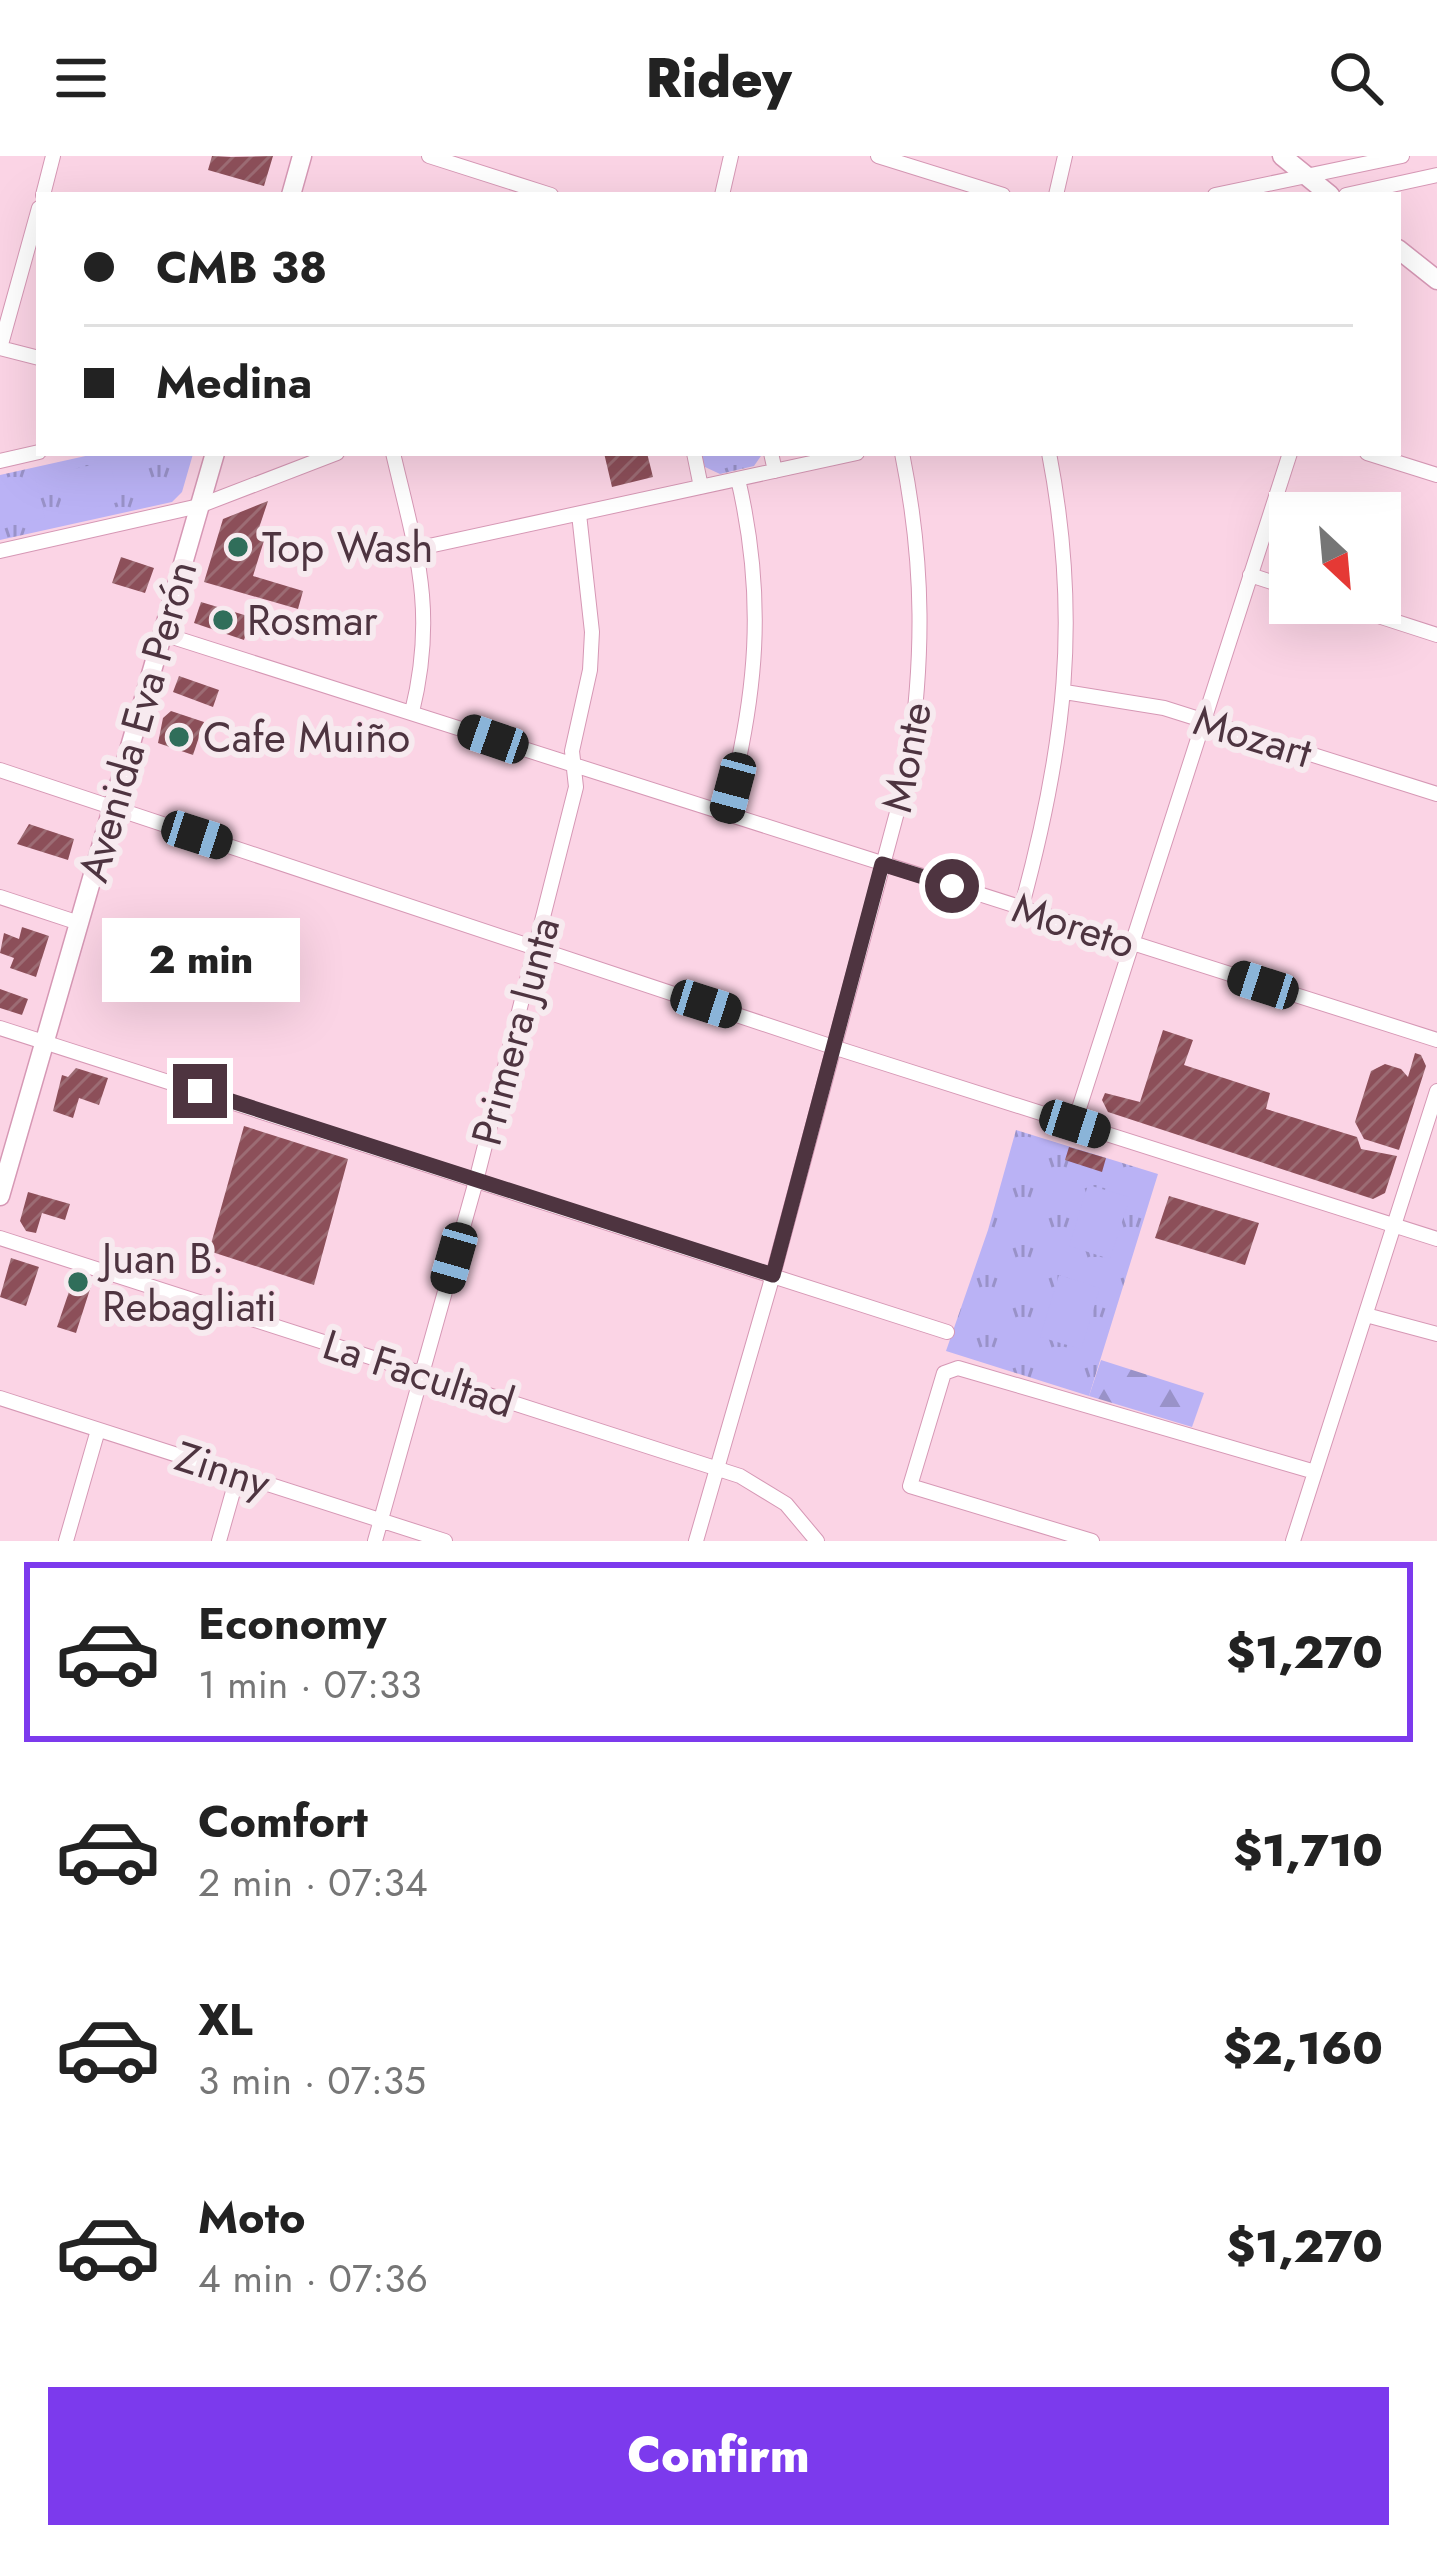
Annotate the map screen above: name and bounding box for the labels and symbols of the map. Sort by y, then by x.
north arrow [1269,492,1401,624]
place label: Top Wash [262,517,433,578]
marker: Top Wash [225,534,251,560]
street label: Avenida Eva Perón [62,553,212,889]
place label: Rosmar [247,590,378,651]
marker: Rosmar [210,607,236,633]
street label: Mozart [1186,690,1319,783]
street label: Monte [866,697,947,817]
place label: Cafe Muiño [203,707,410,768]
car [453,710,533,768]
marker: Cafe Muiño [166,724,192,750]
car [706,749,760,827]
car [157,807,237,863]
route start [925,859,979,913]
street label: Moreto [1005,877,1143,974]
street label: Primera Junta [456,910,575,1152]
callout: 2 min [101,917,299,1001]
car [1223,957,1303,1013]
car [666,976,746,1032]
route end [173,1064,227,1118]
car [1035,1096,1115,1152]
car [427,1218,481,1298]
place label: Juan B. Rebagliati [97,1228,277,1337]
marker: Juan B. Rebagliati [65,1269,91,1295]
street label: La Facultad [315,1314,522,1433]
street label: Zinny [168,1426,278,1514]

